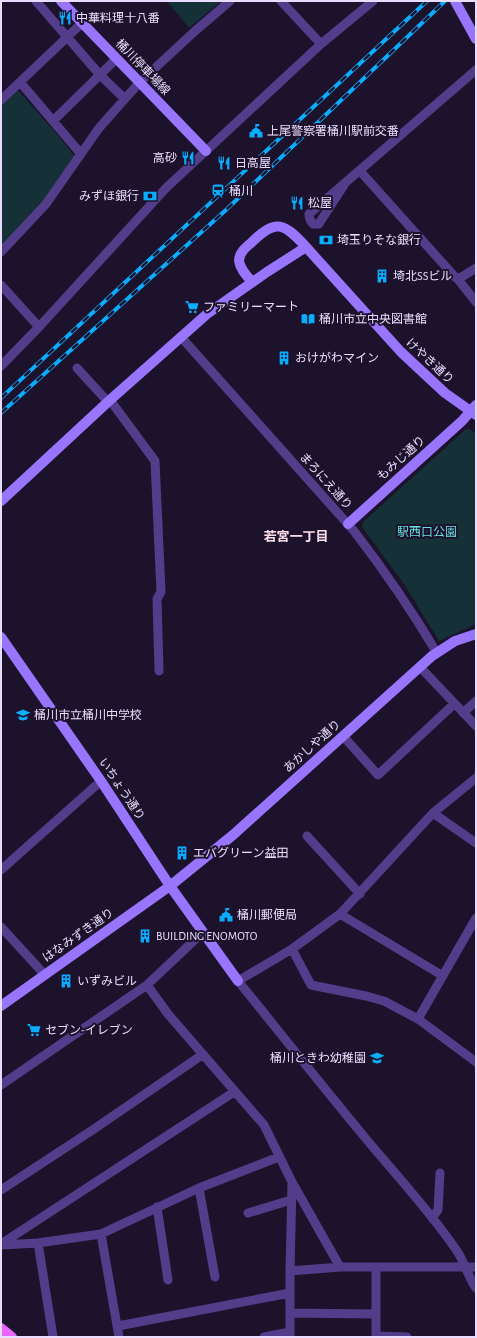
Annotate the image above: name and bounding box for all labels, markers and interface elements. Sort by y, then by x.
restaurant icon: 中華料理十八番 [57,10,73,26]
place label: 中華料理十八番 [76,11,160,24]
street label: 桶川停車場線 [114,36,173,97]
public building icon: 上尾警察署桶川駅前交番 [248,123,264,139]
place label: 上尾警察署桶川駅前交番 [267,124,399,137]
restaurant icon: 高砂 [180,150,196,166]
place label: 高砂 [153,152,177,164]
restaurant icon: 日高屋 [216,155,232,171]
place label: 日高屋 [235,157,271,169]
station icon: 桶川 [210,183,226,199]
place label: 桶川 [229,184,253,197]
bank icon: みずほ銀行 [142,188,158,204]
place label: みずほ銀行 [79,189,139,202]
restaurant icon: 松屋 [289,195,305,211]
place label: 松屋 [308,197,332,209]
bank icon: 埼玉りそな銀行 [318,232,334,248]
place label: 埼玉りそな銀行 [337,233,421,246]
building icon: 埼北SSビル [374,268,390,284]
place label: 埼北SSビル [393,270,452,282]
supermarket icon: ファミリーマート [184,299,200,315]
place label: ファミリーマート [203,301,299,313]
library icon: 桶川市立中央図書館 [300,311,316,327]
place label: 桶川市立中央図書館 [319,312,427,325]
street label: けやき通り [404,335,457,386]
building icon: おけがわマイン [276,350,292,366]
place label: おけがわマイン [295,351,379,364]
street label: もみじ通り [374,433,427,483]
street label: まろにえ通り [297,450,355,512]
park label: 駅西口公園 [397,526,457,538]
district label: 若宮一丁目 [263,530,329,544]
school or university icon: 桶川市立桶川中学校 [15,707,31,723]
place label: 桶川市立桶川中学校 [34,708,142,721]
street label: あかしや通り [281,717,343,775]
street label: いちょう通り [97,755,148,822]
building icon: エバグリーン益田 [174,845,190,861]
place label: エバグリーン益田 [193,846,288,859]
street label: はなみずき通り [40,905,116,964]
public building icon: 桶川郵便局 [218,907,234,923]
place label: 桶川郵便局 [237,908,297,921]
building icon: BUILDING ENOMOTO [137,928,153,944]
place label: BUILDING ENOMOTO [156,930,258,942]
building icon: いずみビル [58,973,74,989]
place label: いずみビル [77,974,137,987]
supermarket icon: セブン-イレブン [26,1022,42,1038]
place label: セブン-イレブン [45,1023,133,1036]
school or university icon: 桶川ときわ幼稚園 [369,1050,385,1066]
place label: 桶川ときわ幼稚園 [270,1051,366,1064]

